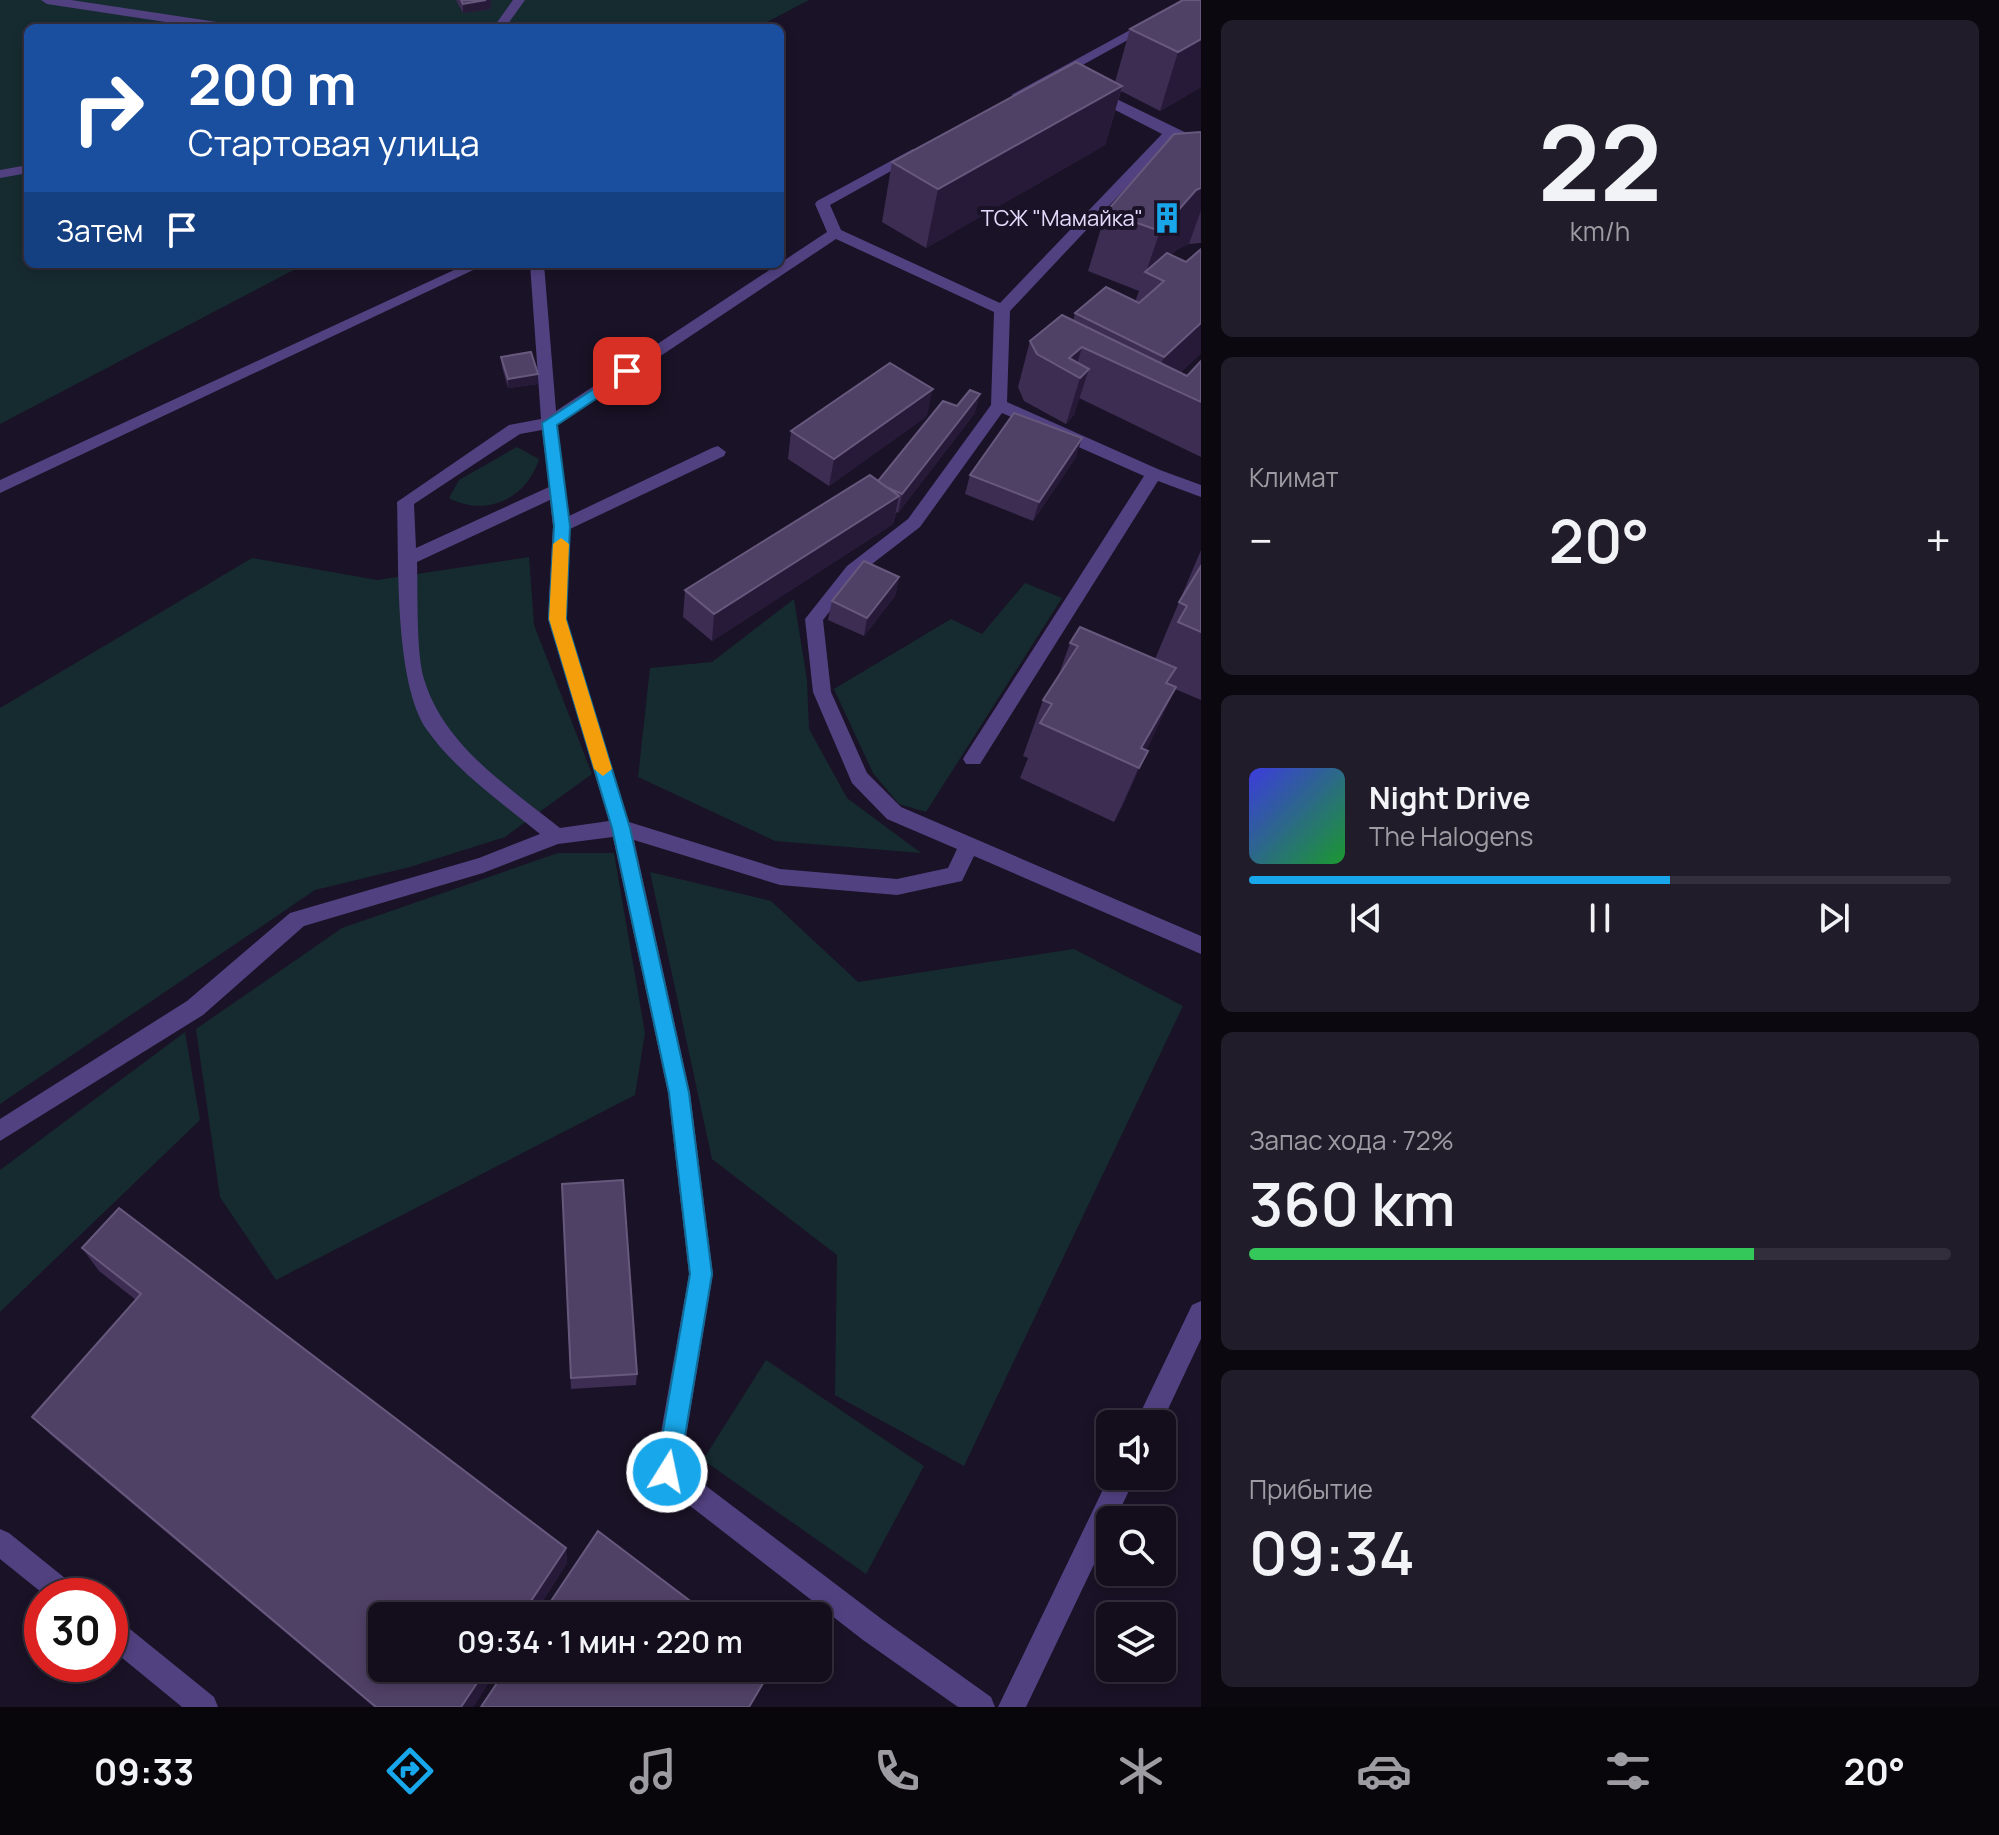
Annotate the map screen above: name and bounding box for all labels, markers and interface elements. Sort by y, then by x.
text: 200 m [188,45,357,122]
icon: right [56,56,160,160]
text: 22 [1538,90,1662,232]
text: Стартовая улица [188,118,480,167]
building icon: ТСЖ "Мамайка" [1150,201,1184,235]
place label: ТСЖ "Мамайка" [981,203,1143,233]
icon: arrive [160,208,204,252]
text: Затем [56,210,144,251]
text: km/h [1570,213,1630,249]
pin [593,337,661,405]
icon: arrive [605,349,649,393]
text: Климат [1249,459,1339,495]
text: 20° [1549,499,1650,581]
text: − [1249,510,1273,570]
text: + [1926,510,1951,570]
text: Night Drive [1369,777,1531,818]
text: The Halogens [1369,818,1533,854]
icon: previous [1344,896,1388,940]
icon: pause [1578,896,1622,940]
icon: next [1812,896,1856,940]
text: Запас хода · 72% [1249,1122,1454,1158]
text: 360 km [1249,1162,1456,1244]
map controls [1096,1410,1176,1682]
button: sound [1096,1410,1176,1490]
position arrow [625,1430,709,1514]
text: Прибытие [1249,1471,1373,1507]
button: search [1096,1506,1176,1586]
text: 09:34 [1249,1511,1415,1593]
speed limit sign: 30 [24,1578,128,1682]
button: layers [1096,1602,1176,1682]
text: 09:34 · 1 мин · 220 m [457,1621,743,1662]
icon: directions [382,1743,438,1799]
icon: music [625,1743,681,1799]
icon: phone [869,1743,925,1799]
icon: climate [1113,1743,1169,1799]
icon: car [1356,1743,1412,1799]
icon: filters [1600,1743,1656,1799]
text: 09:33 [94,1747,194,1796]
text: 20° [1844,1747,1905,1796]

